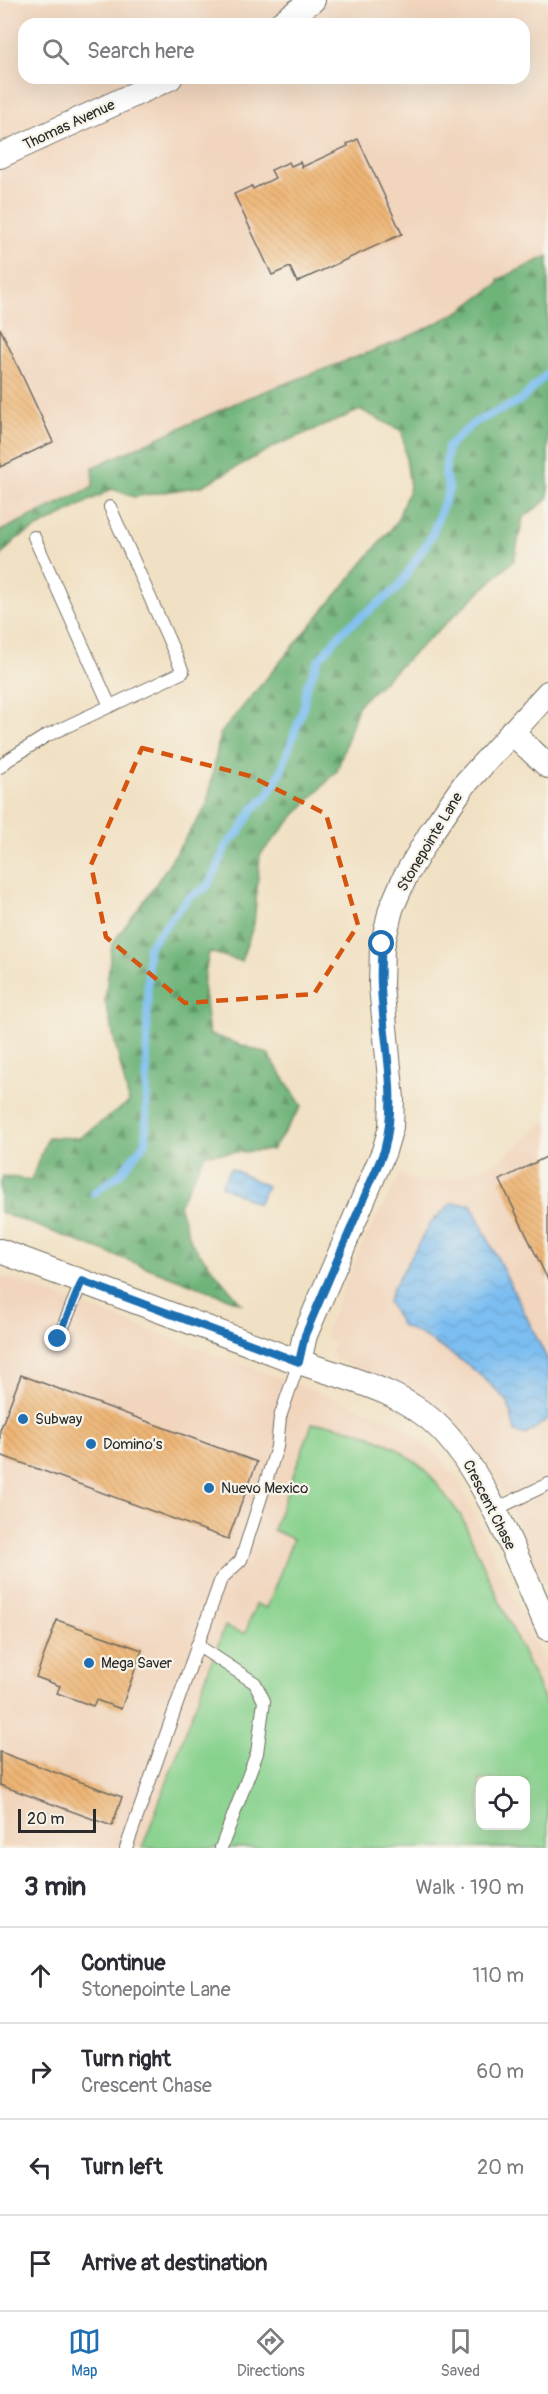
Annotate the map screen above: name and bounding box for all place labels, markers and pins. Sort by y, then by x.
place label: Subway [35,1410,83,1429]
marker: Subway [16,1412,30,1426]
place label: Domino's [103,1435,163,1454]
marker: Domino's [84,1437,98,1451]
place label: Nuevo Mexico [221,1479,308,1498]
marker: Nuevo Mexico [202,1481,216,1495]
place label: Mega Saver [101,1654,173,1673]
marker: Mega Saver [82,1656,96,1670]

